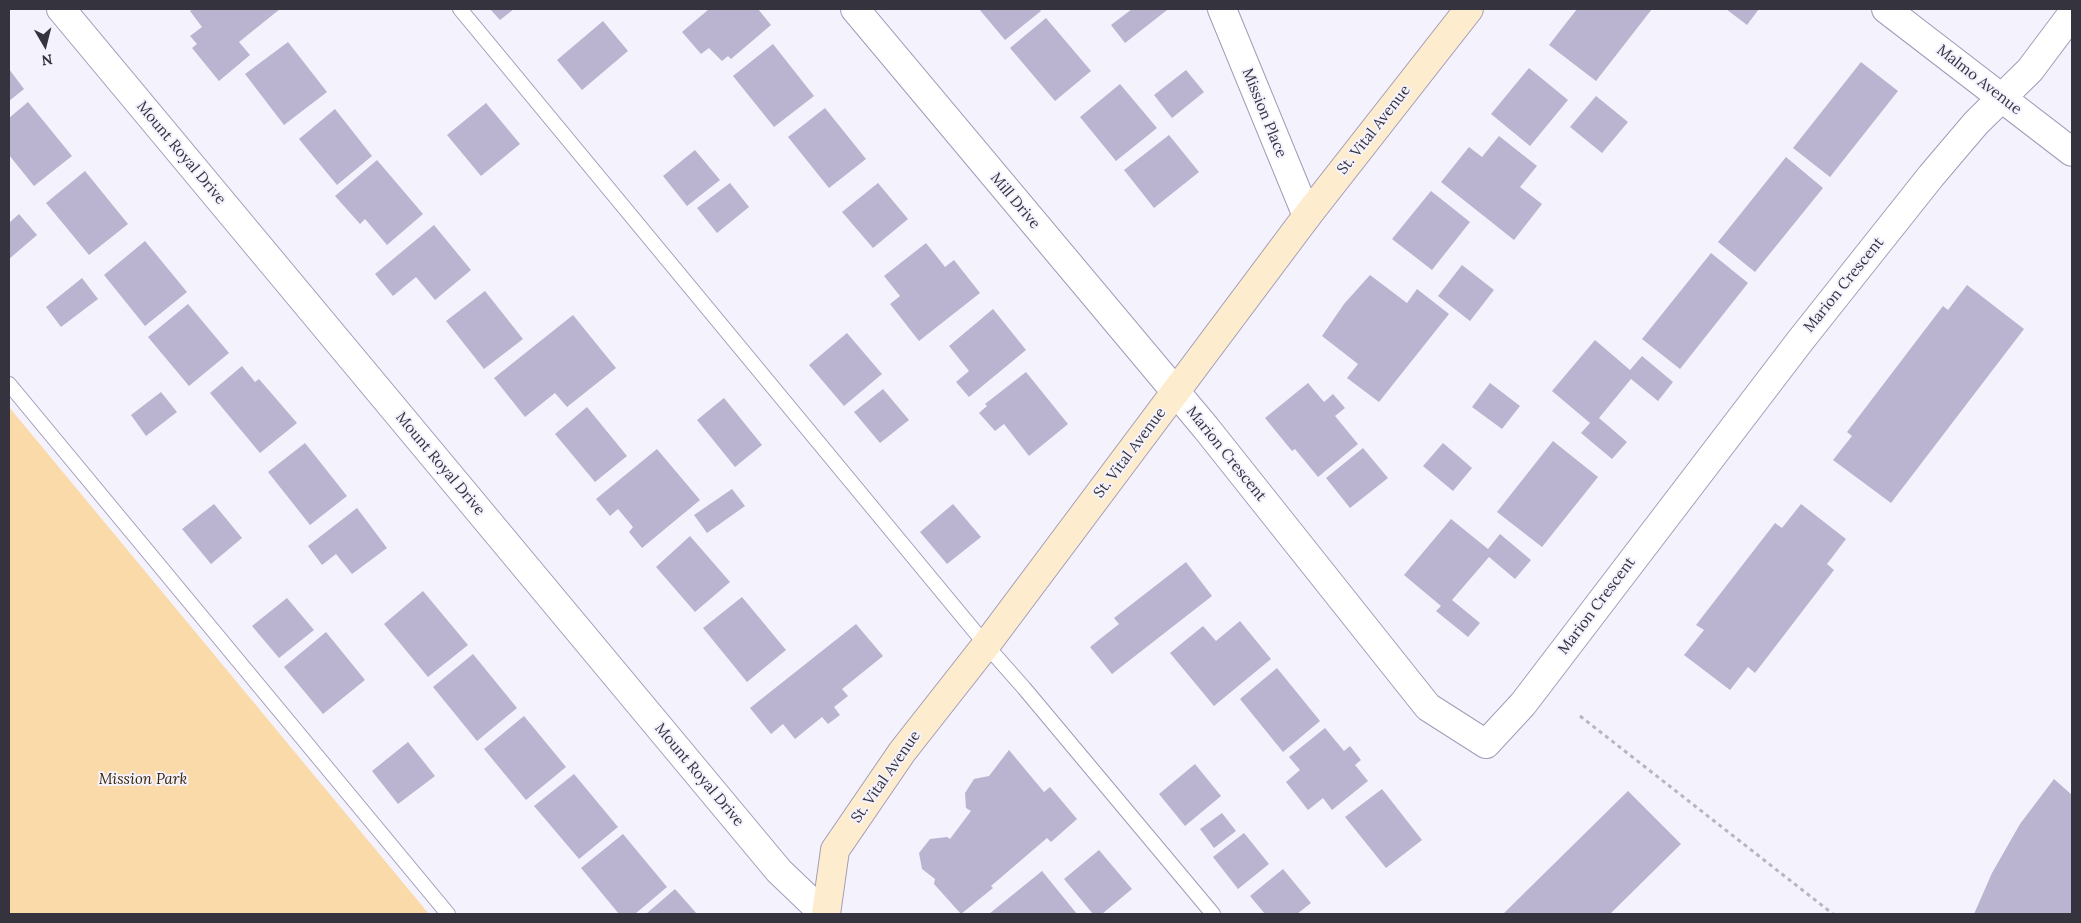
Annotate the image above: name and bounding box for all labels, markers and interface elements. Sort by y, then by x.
north arrow [20,20,70,70]
street label: Malmo Avenue [1933,41,2025,119]
text: N [40,50,54,70]
street label: Mission Place [1238,66,1290,160]
street label: St. Vital Avenue [1334,82,1414,178]
street label: Mount Royal Drive [133,98,229,208]
street label: Mill Drive [986,169,1044,233]
street label: Marion Crescent [1800,234,1888,336]
street label: Marion Crescent [1182,403,1270,505]
street label: St. Vital Avenue [1090,404,1170,502]
street label: Mount Royal Drive [392,409,488,519]
street label: Marion Crescent [1555,554,1639,658]
street label: Mount Royal Drive [651,720,747,830]
street label: St. Vital Avenue [848,727,924,827]
park label: Mission Park [99,771,187,789]

